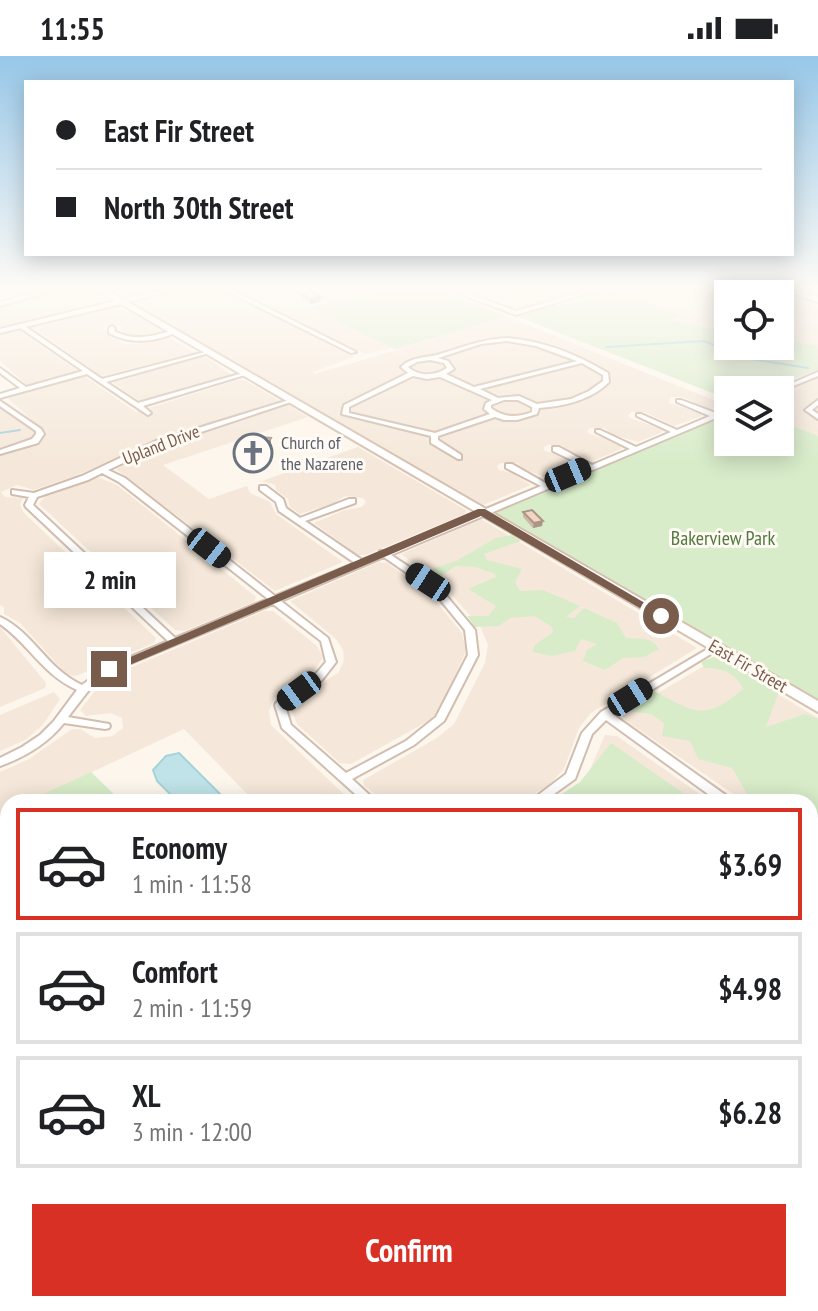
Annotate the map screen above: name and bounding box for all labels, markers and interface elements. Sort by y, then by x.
text: 11:55 [40,9,105,48]
text: East Fir Street [104,111,254,150]
text: North 30th Street [104,188,294,227]
map controls [714,280,794,456]
button: locate [714,280,794,360]
button: layers [714,376,794,456]
street label: Upland Drive [119,419,203,470]
place label: Church of the Nazarene [281,431,363,475]
church icon: Church of the Nazarene [232,432,274,474]
car [541,455,595,495]
car [183,524,235,572]
park label: Bakerview Park [671,525,775,551]
callout: 2 min [43,553,175,609]
car [401,559,455,605]
text: 2 min [84,563,136,596]
route start [643,598,679,634]
street label: East Fir Street [705,634,792,697]
route end [91,651,127,687]
car [273,667,325,715]
car [603,674,657,720]
icon: car [36,828,108,900]
text: Economy [132,828,227,867]
text: $3.69 [718,845,782,884]
text: 1 min · 11:58 [132,867,252,900]
icon: car [36,952,108,1024]
text: Comfort [132,952,218,991]
text: $4.98 [718,969,782,1008]
text: 2 min · 11:59 [132,991,252,1024]
icon: car [36,1076,108,1148]
text: XL [132,1076,161,1115]
text: $6.28 [718,1093,782,1132]
text: 3 min · 12:00 [132,1115,252,1148]
button: Confirm [32,1204,786,1296]

